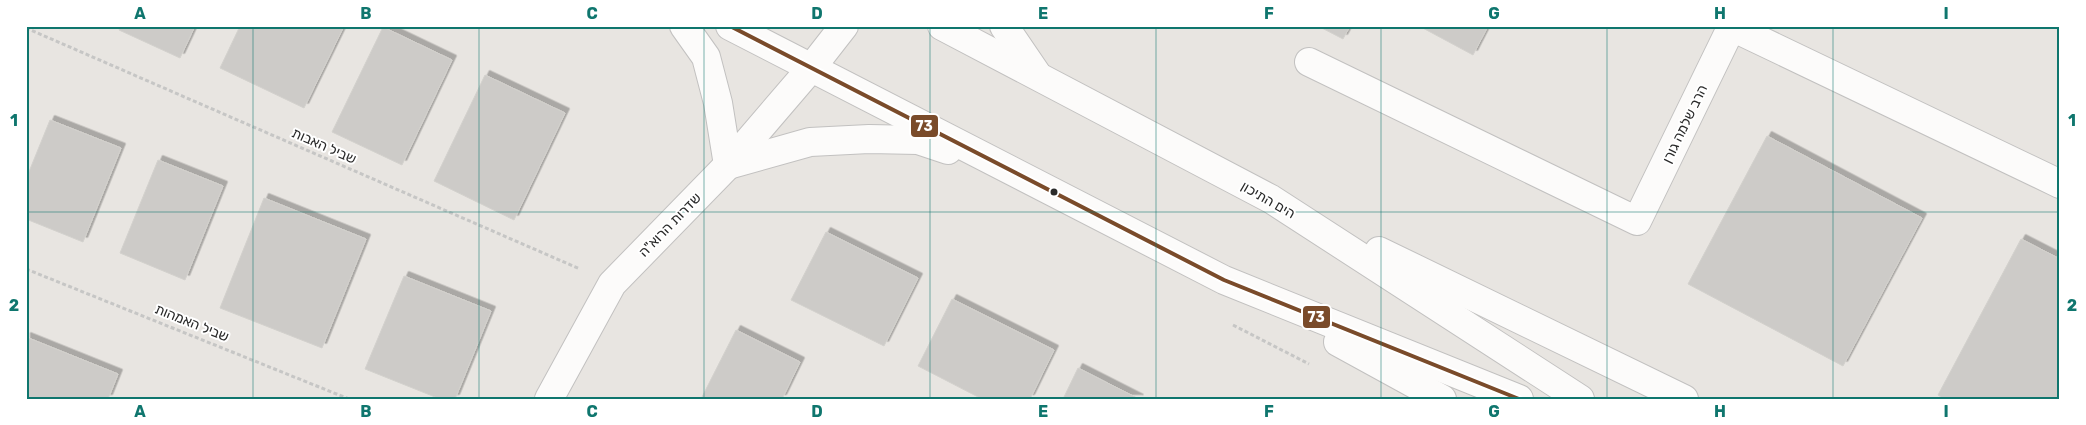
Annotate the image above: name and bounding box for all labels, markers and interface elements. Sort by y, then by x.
text: A [134,4,146,23]
text: B [360,4,372,23]
text: C [586,4,598,23]
text: D [811,4,823,23]
text: E [1038,4,1048,23]
text: F [1264,4,1274,23]
text: G [1488,4,1500,23]
text: H [1714,4,1726,23]
text: I [1943,4,1949,23]
street label: הרב שלמה גורן [1659,82,1711,166]
text: 1 [10,111,18,130]
text: 1 [2068,111,2076,130]
line badge: 73 [910,114,939,138]
text: 73 [915,118,933,135]
street label: שביל האבות [289,124,359,168]
street label: הים התיכון [1238,178,1298,222]
unlabelled marker [1049,187,1059,197]
street label: שדרות הרוא"ה [635,189,705,261]
text: 2 [9,296,19,315]
text: 2 [2067,296,2077,315]
street label: שביל האמהות [153,300,232,346]
line badge: 73 [1302,305,1331,329]
text: 73 [1307,309,1325,326]
text: A [134,402,146,421]
text: B [360,402,372,421]
text: C [586,402,598,421]
text: D [811,402,823,421]
text: E [1038,402,1048,421]
text: F [1264,402,1274,421]
text: G [1488,402,1500,421]
text: H [1714,402,1726,421]
text: I [1943,402,1949,421]

